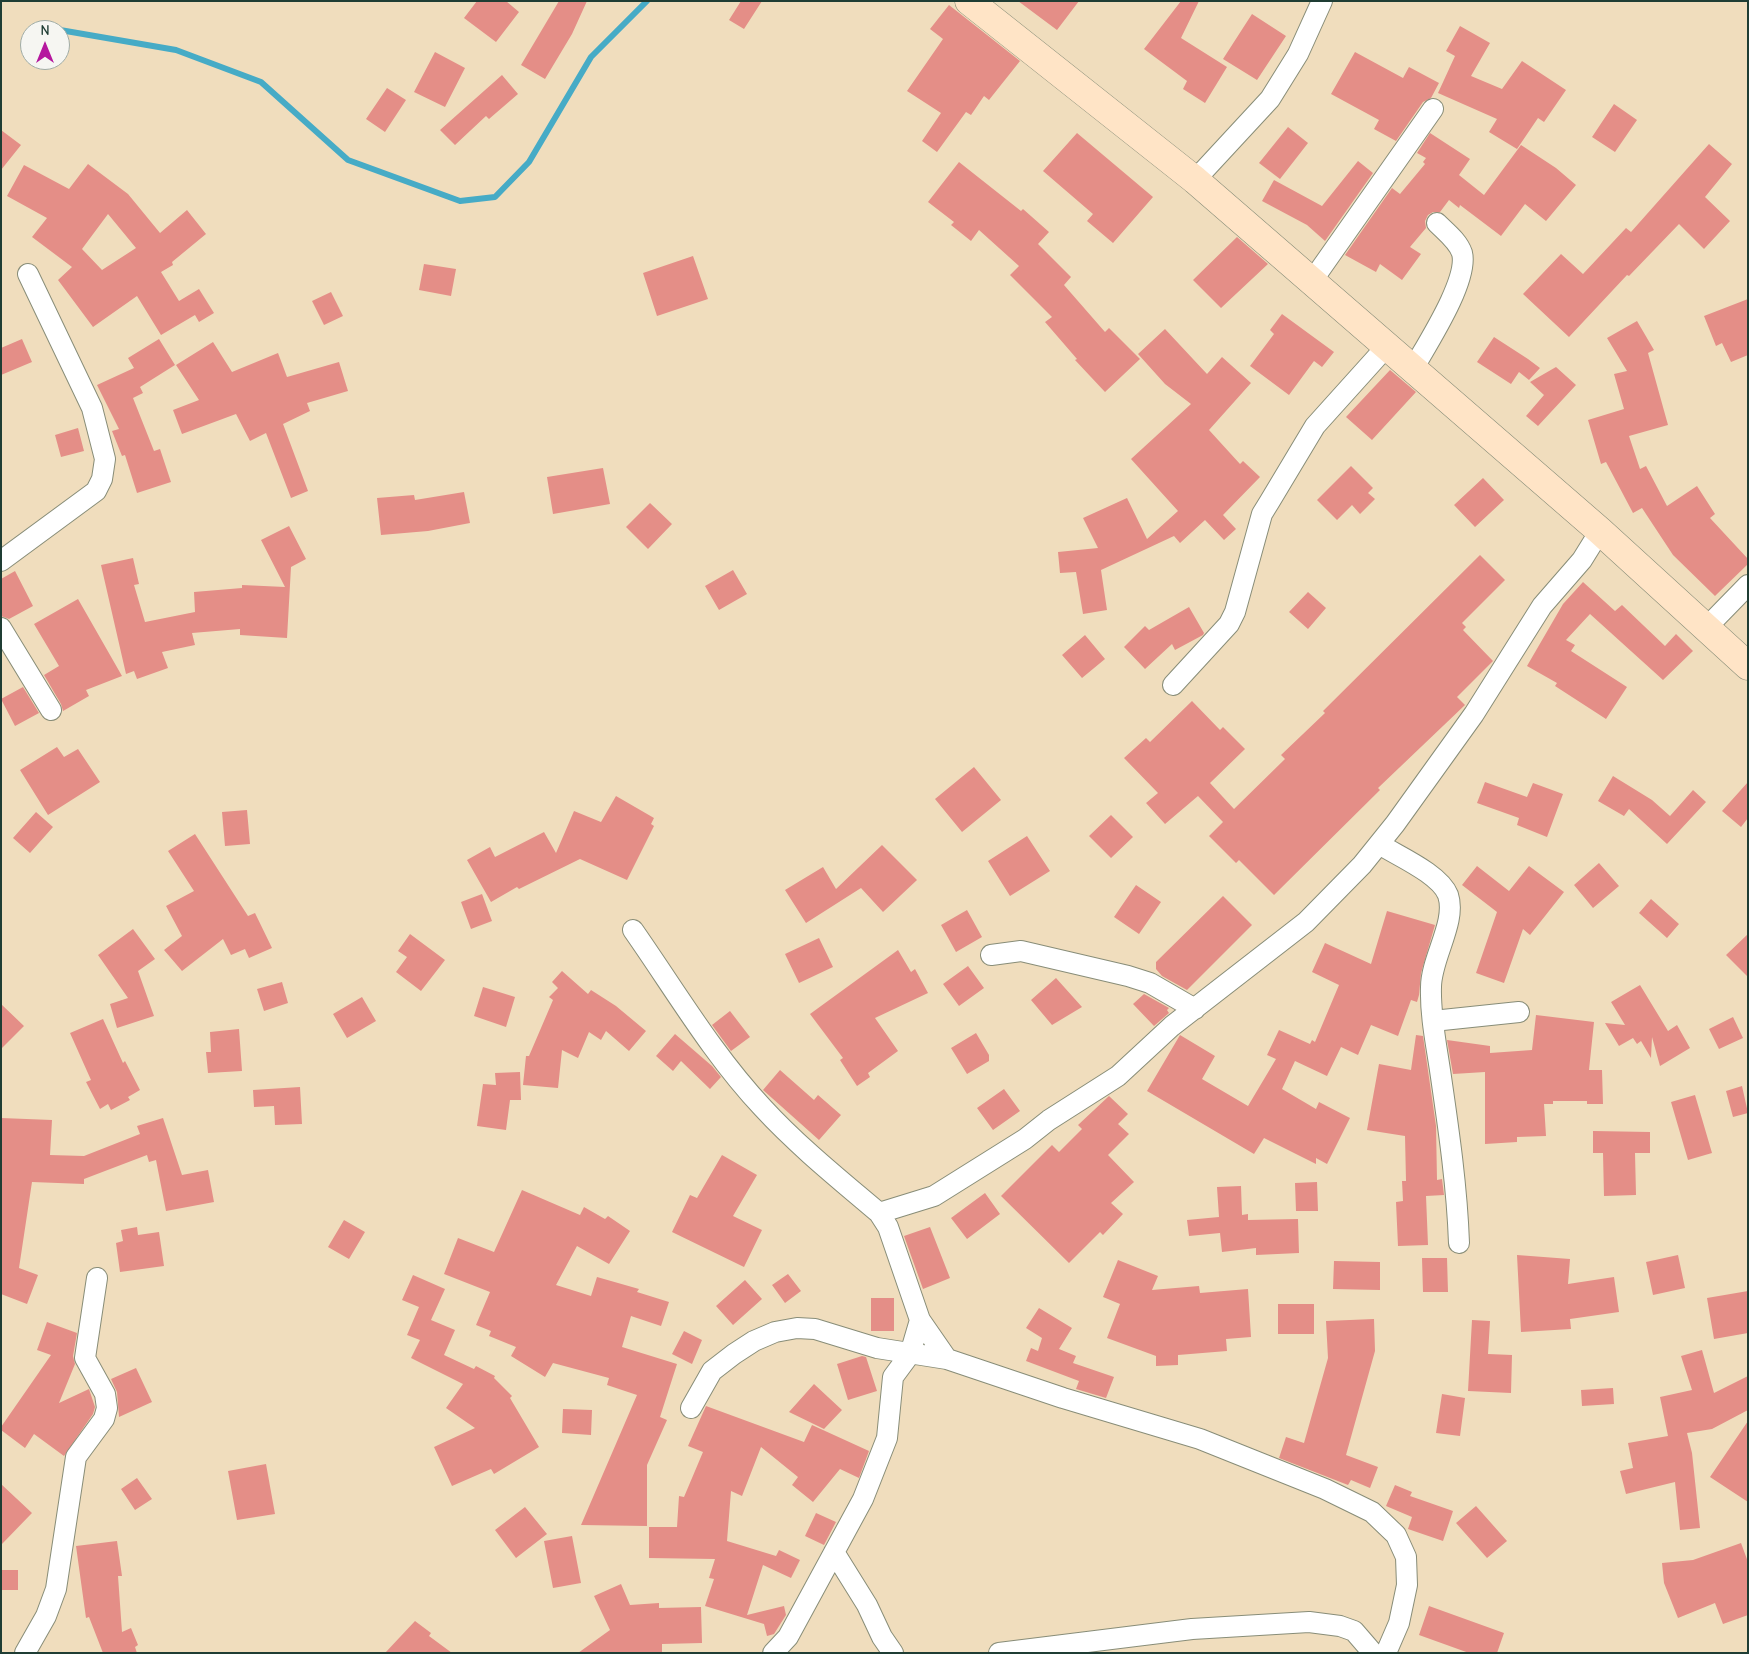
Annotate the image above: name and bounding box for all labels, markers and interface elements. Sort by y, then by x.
north arrow [20,20,70,70]
text: N [40,22,50,39]

